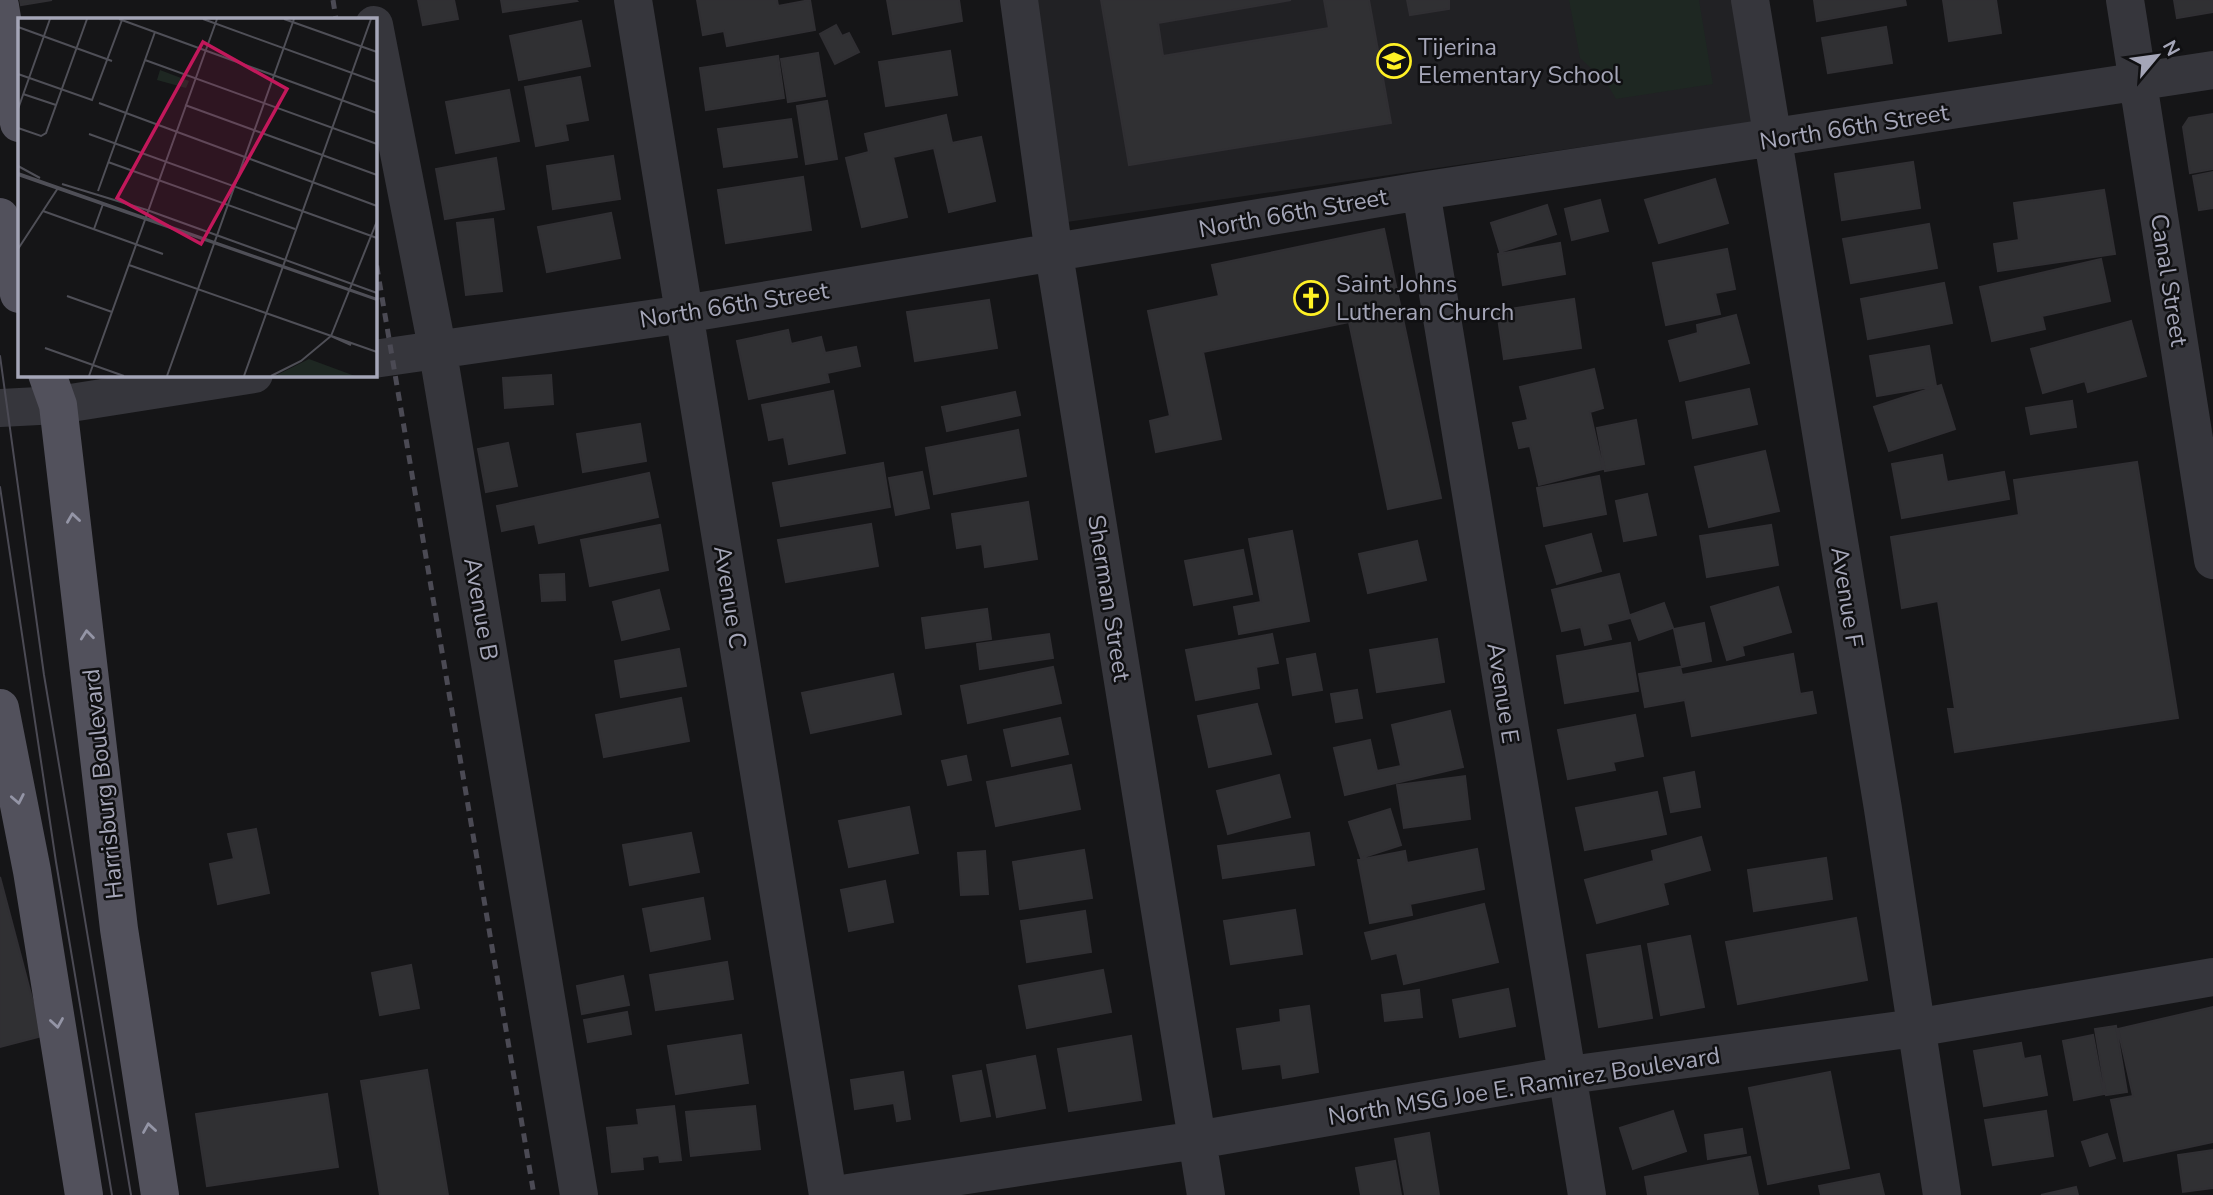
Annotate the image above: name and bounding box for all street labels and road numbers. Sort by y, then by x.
street label: North 66th Street [1757,96,1951,158]
street label: North 66th Street [1196,181,1390,245]
street label: Canal Street [2143,212,2195,349]
street label: North 66th Street [637,274,831,336]
street label: Sherman Street [1080,512,1138,684]
street label: Avenue C [706,543,754,651]
street label: Avenue F [1823,545,1871,649]
street label: Avenue B [456,555,506,663]
street label: Avenue E [1479,640,1527,746]
street label: Harrisburg Boulevard [75,667,131,901]
street label: North MSG Joe E. Ramirez Boulevard [1326,1039,1722,1133]

